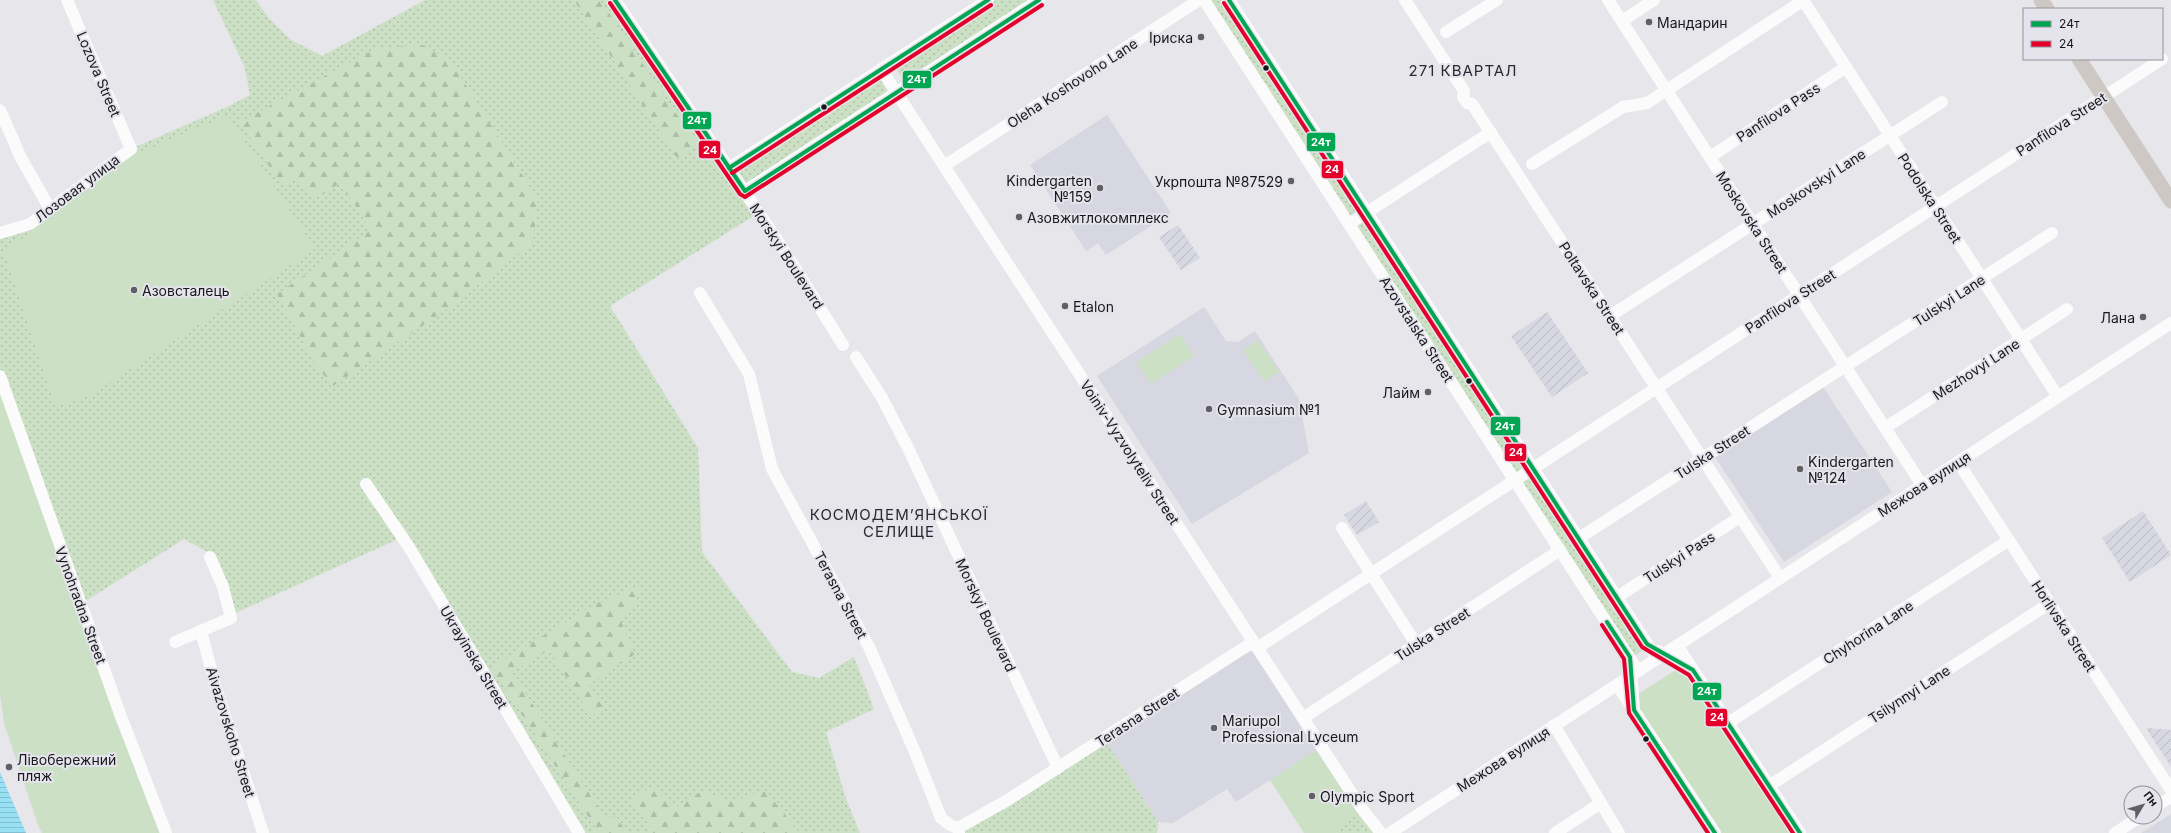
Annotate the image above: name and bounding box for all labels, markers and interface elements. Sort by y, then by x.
legend [2023,8,2163,60]
place label: Мандарин [1657,14,1728,31]
text: 24т [2059,16,2080,31]
marker: Мандарин [1644,17,1654,27]
street label: Lozova Street [73,29,125,120]
place label: Іриска [1149,29,1193,46]
marker: Іриска [1196,32,1206,42]
street label: Oleha Koshovoho Lane [1004,34,1140,132]
text: 24 [2059,36,2074,51]
district label: 271 КВАРТАЛ [1409,61,1517,80]
unlabelled marker [1261,63,1271,73]
line badge: 24т [902,70,932,89]
text: 24т [907,72,927,86]
street label: Panfilova Pass [1733,79,1823,145]
street label: Panfilova Street [2013,88,2110,160]
unlabelled marker [819,102,829,112]
line badge: 24т [682,111,712,130]
text: 24т [687,113,707,127]
line badge: 24т [1306,132,1336,152]
text: 24т [1311,135,1331,149]
line badge: 24 [698,140,721,159]
text: 24 [703,143,717,157]
street label: Moskovskyi Lane [1763,145,1869,221]
street label: Podolska Street [1895,150,1966,247]
street label: Лозовая улица [31,151,123,225]
line badge: 24 [1321,160,1344,179]
text: 24 [1325,162,1339,176]
street label: Moskovska Street [1713,168,1792,277]
place label: Kindergarten №159 [1006,172,1092,205]
place label: Укрпошта №87529 [1155,173,1283,190]
marker: Укрпошта №87529 [1286,176,1296,186]
marker: Kindergarten №159 [1095,183,1105,193]
street label: Morskyi Boulevard [746,200,828,312]
place label: Азовжитлокомплекс [1027,209,1169,226]
marker: Азовжитлокомплекс [1014,212,1024,222]
street label: Poltavska Street [1556,238,1629,338]
street label: Panfilova Street [1742,265,1839,337]
street label: Tulskyi Lane [1910,270,1988,330]
street label: Azovstalska Street [1376,273,1458,385]
place label: Азовсталець [142,282,230,299]
marker: Азовсталець [129,285,139,295]
place label: Etalon [1073,298,1114,315]
marker: Etalon [1060,301,1070,311]
place label: Лана [2101,309,2135,326]
marker: Лана [2138,312,2148,322]
street label: Mezhovyi Lane [1929,335,2023,403]
unlabelled marker [1464,376,1474,386]
street label: Voiniv-Vyzvolyteliv Street [1077,377,1183,528]
place label: Лайм [1383,384,1420,401]
marker: Лайм [1423,387,1433,397]
place label: Gymnasium №1 [1217,401,1320,418]
marker: Gymnasium №1 [1204,404,1214,414]
line badge: 24т [1490,416,1521,436]
text: 24т [1495,419,1515,433]
street label: Tulska Street [1671,421,1753,483]
line badge: 24 [1504,443,1527,462]
text: 24 [1509,445,1523,459]
street label: Межова вулиця [1874,448,1974,520]
place label: Kindergarten №124 [1808,453,1894,486]
marker: Kindergarten №124 [1795,464,1805,474]
district label: КОСМОДЕМ’ЯНСЬКОЇ СЕЛИЩЕ [810,505,988,541]
street label: Tulskyi Pass [1640,528,1718,586]
street label: Vynohradna Street [52,544,110,666]
street label: Terasna Street [811,549,871,642]
street label: Morskyi Boulevard [952,556,1020,674]
street label: Horlivska Street [2028,577,2100,675]
street label: Chyhorina Lane [1820,597,1916,667]
street label: Ukrayinska Street [437,603,512,712]
street label: Tulska Street [1391,603,1473,665]
street label: Tsilynnyi Lane [1865,661,1953,727]
street label: Aivazovskoho Street [203,665,259,800]
line badge: 24т [1692,682,1722,701]
street label: Terasna Street [1092,683,1182,750]
text: 24т [1697,684,1717,698]
line badge: 24 [1705,708,1728,727]
text: 24 [1710,710,1724,724]
place label: Mariupol Professional Lyceum [1222,712,1359,745]
marker: Mariupol Professional Lyceum [1209,723,1219,733]
street label: Межова вулиця [1453,723,1553,795]
unlabelled marker [1641,734,1651,744]
place label: Лівобережний пляж [17,751,116,784]
marker: Лівобережний пляж [4,762,14,772]
north arrow [2123,785,2163,825]
place label: Olympic Sport [1320,788,1415,805]
text: Пн [2141,789,2161,809]
marker: Olympic Sport [1307,791,1317,801]

